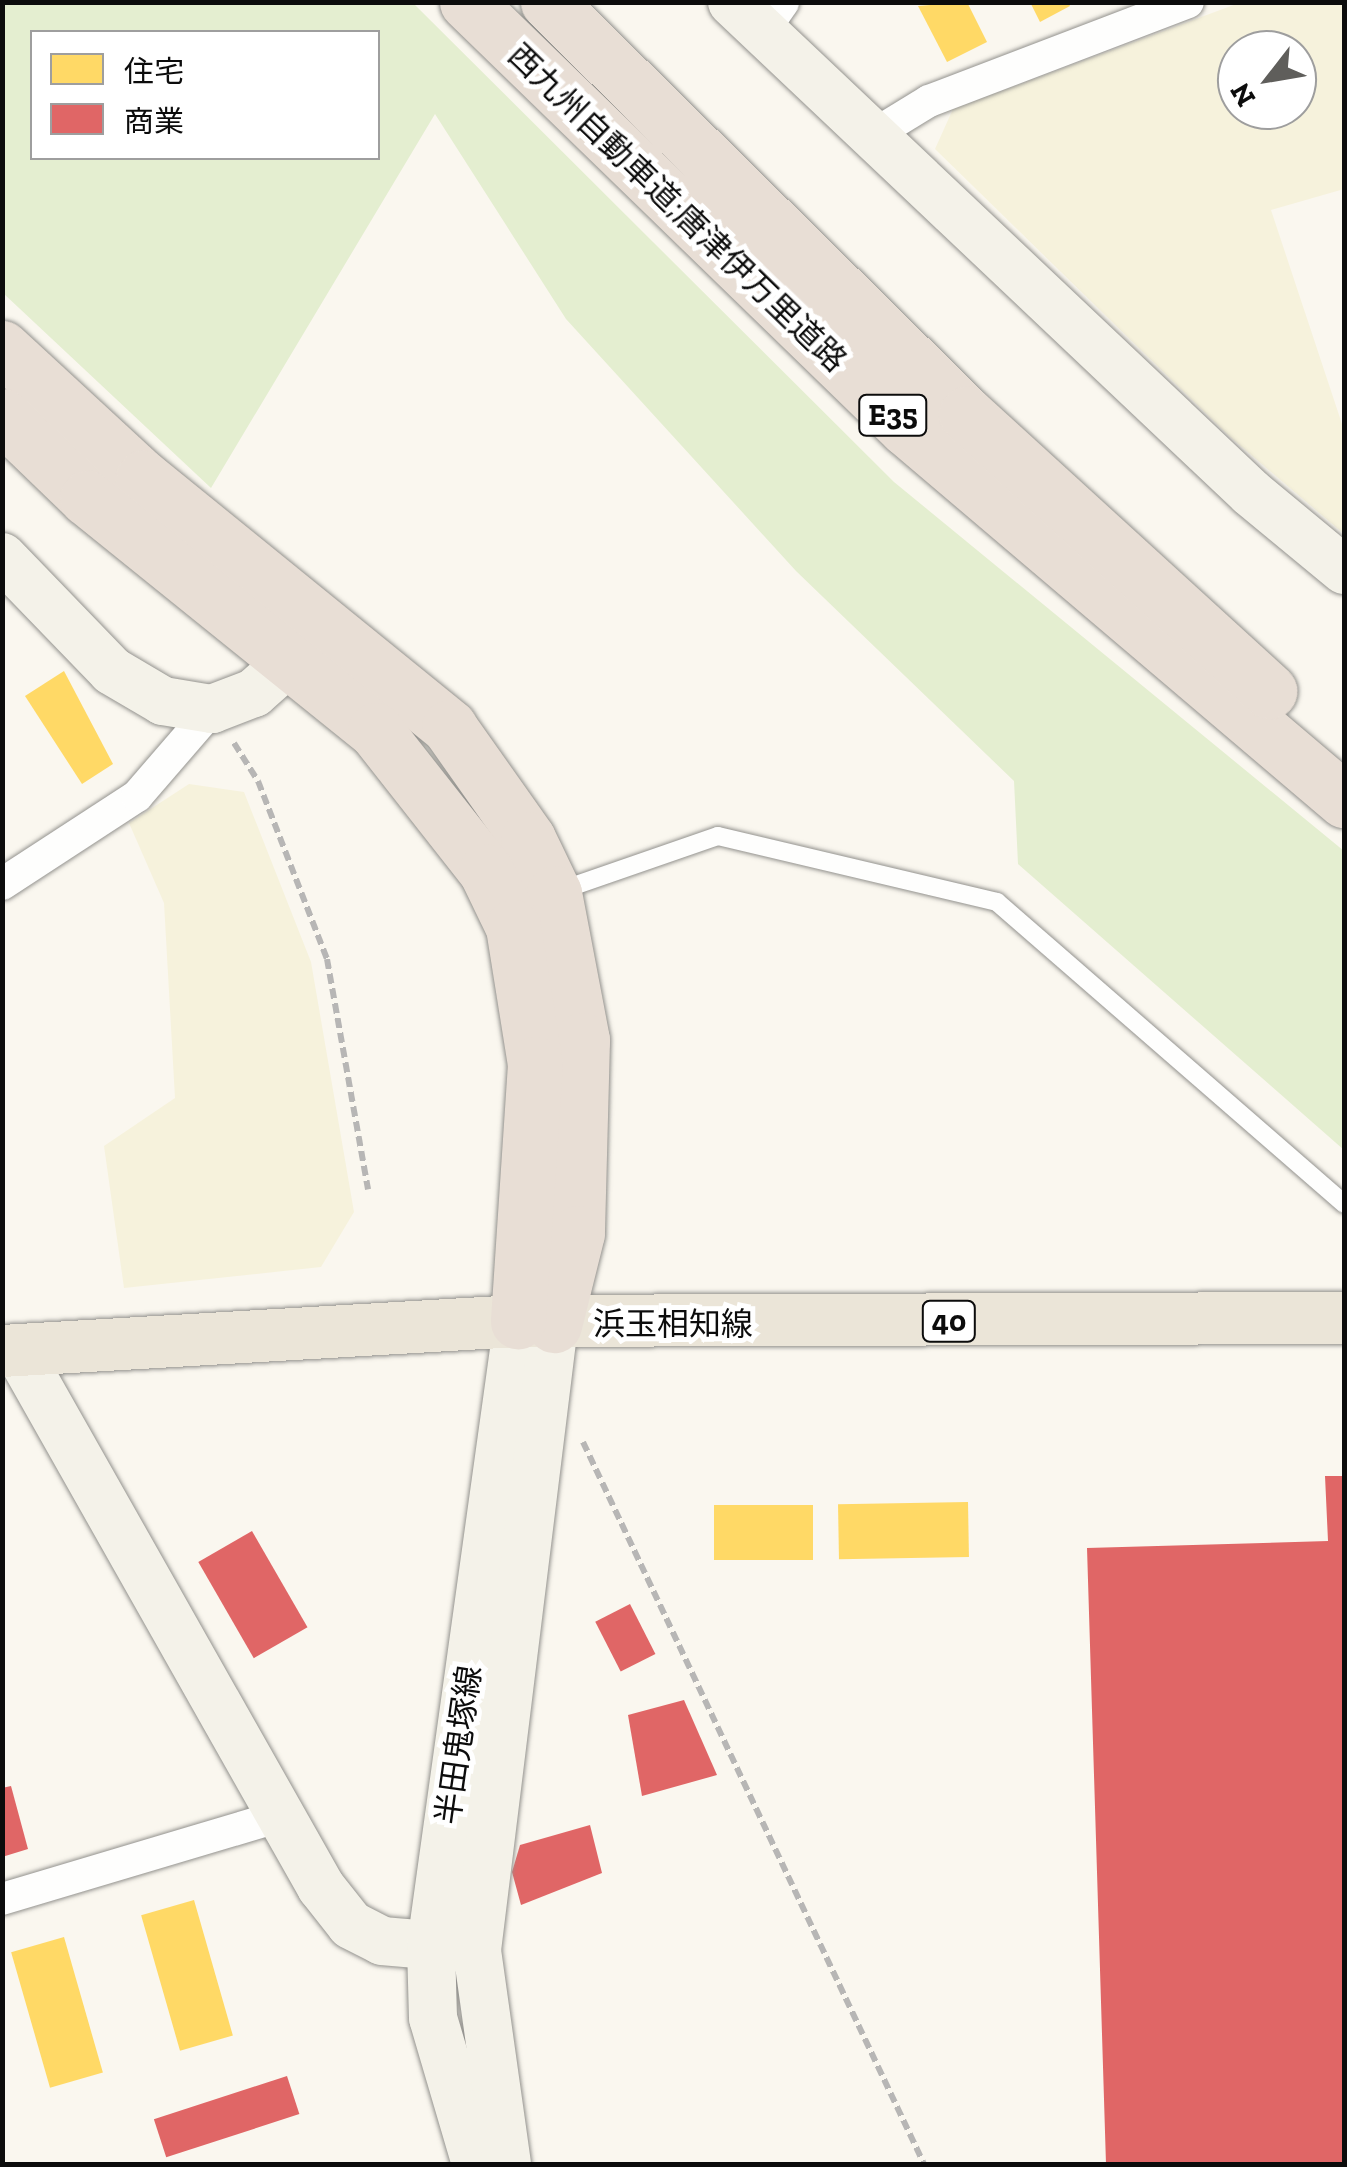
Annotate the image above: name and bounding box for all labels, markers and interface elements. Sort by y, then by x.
legend [30,30,380,160]
north arrow [1217,30,1317,130]
street label: 西九州自動車道;唐津伊万里道路 [500,36,854,380]
text: 住宅 [124,54,184,90]
text: N [1223,77,1262,112]
text: 商業 [124,104,184,140]
road number: E35 [858,390,928,440]
road number: 40 [922,1296,976,1346]
street label: 浜玉相知線 [593,1305,753,1343]
street label: 半田鬼塚線 [429,1663,489,1827]

